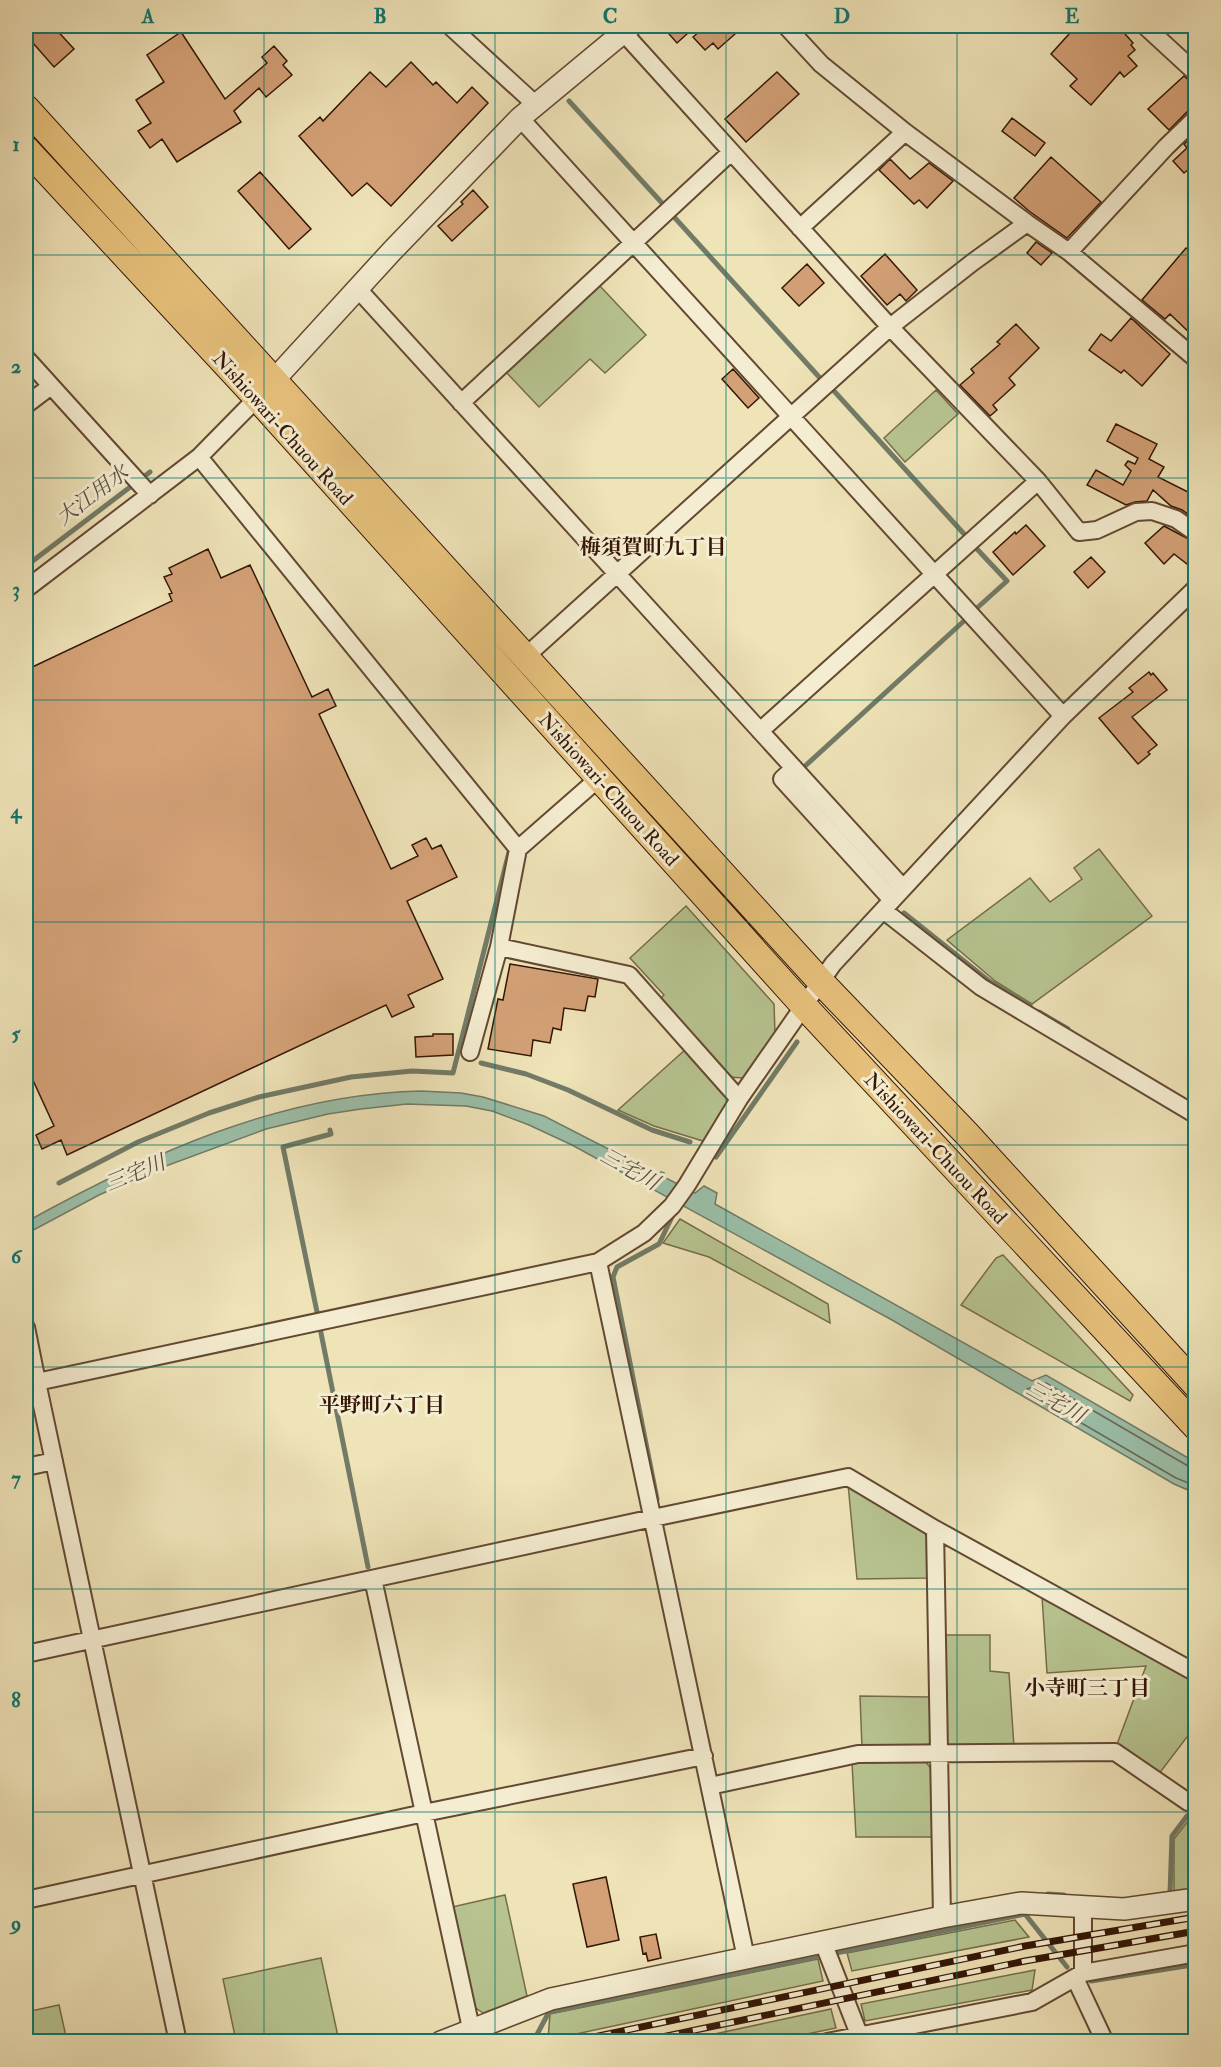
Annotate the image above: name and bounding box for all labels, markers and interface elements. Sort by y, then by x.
text: A [141,4,155,29]
text: B [373,4,387,29]
text: C [603,4,617,29]
text: D [834,4,850,29]
text: E [1065,4,1080,29]
text: 1 [12,132,20,157]
street label: Nishiowari-Chuou Road [207,346,358,510]
text: 2 [11,354,21,379]
water label: 大江用水 [51,458,136,531]
district label: 梅須賀町九丁目 [580,534,727,561]
text: 3 [12,577,20,602]
street label: Nishiowari-Chuou Road [533,707,684,871]
text: 4 [10,799,23,824]
text: 5 [12,1021,22,1046]
street label: Nishiowari-Chuou Road [859,1067,1012,1229]
water label: 三宅川 [596,1142,666,1197]
water label: 三宅川 [101,1148,171,1198]
text: 6 [11,1244,23,1269]
water label: 三宅川 [1022,1375,1092,1430]
district label: 平野町六丁目 [319,1392,445,1419]
text: 7 [11,1466,21,1491]
district label: 小寺町三丁目 [1024,1675,1150,1702]
text: 8 [11,1688,21,1713]
text: 9 [9,1911,21,1936]

